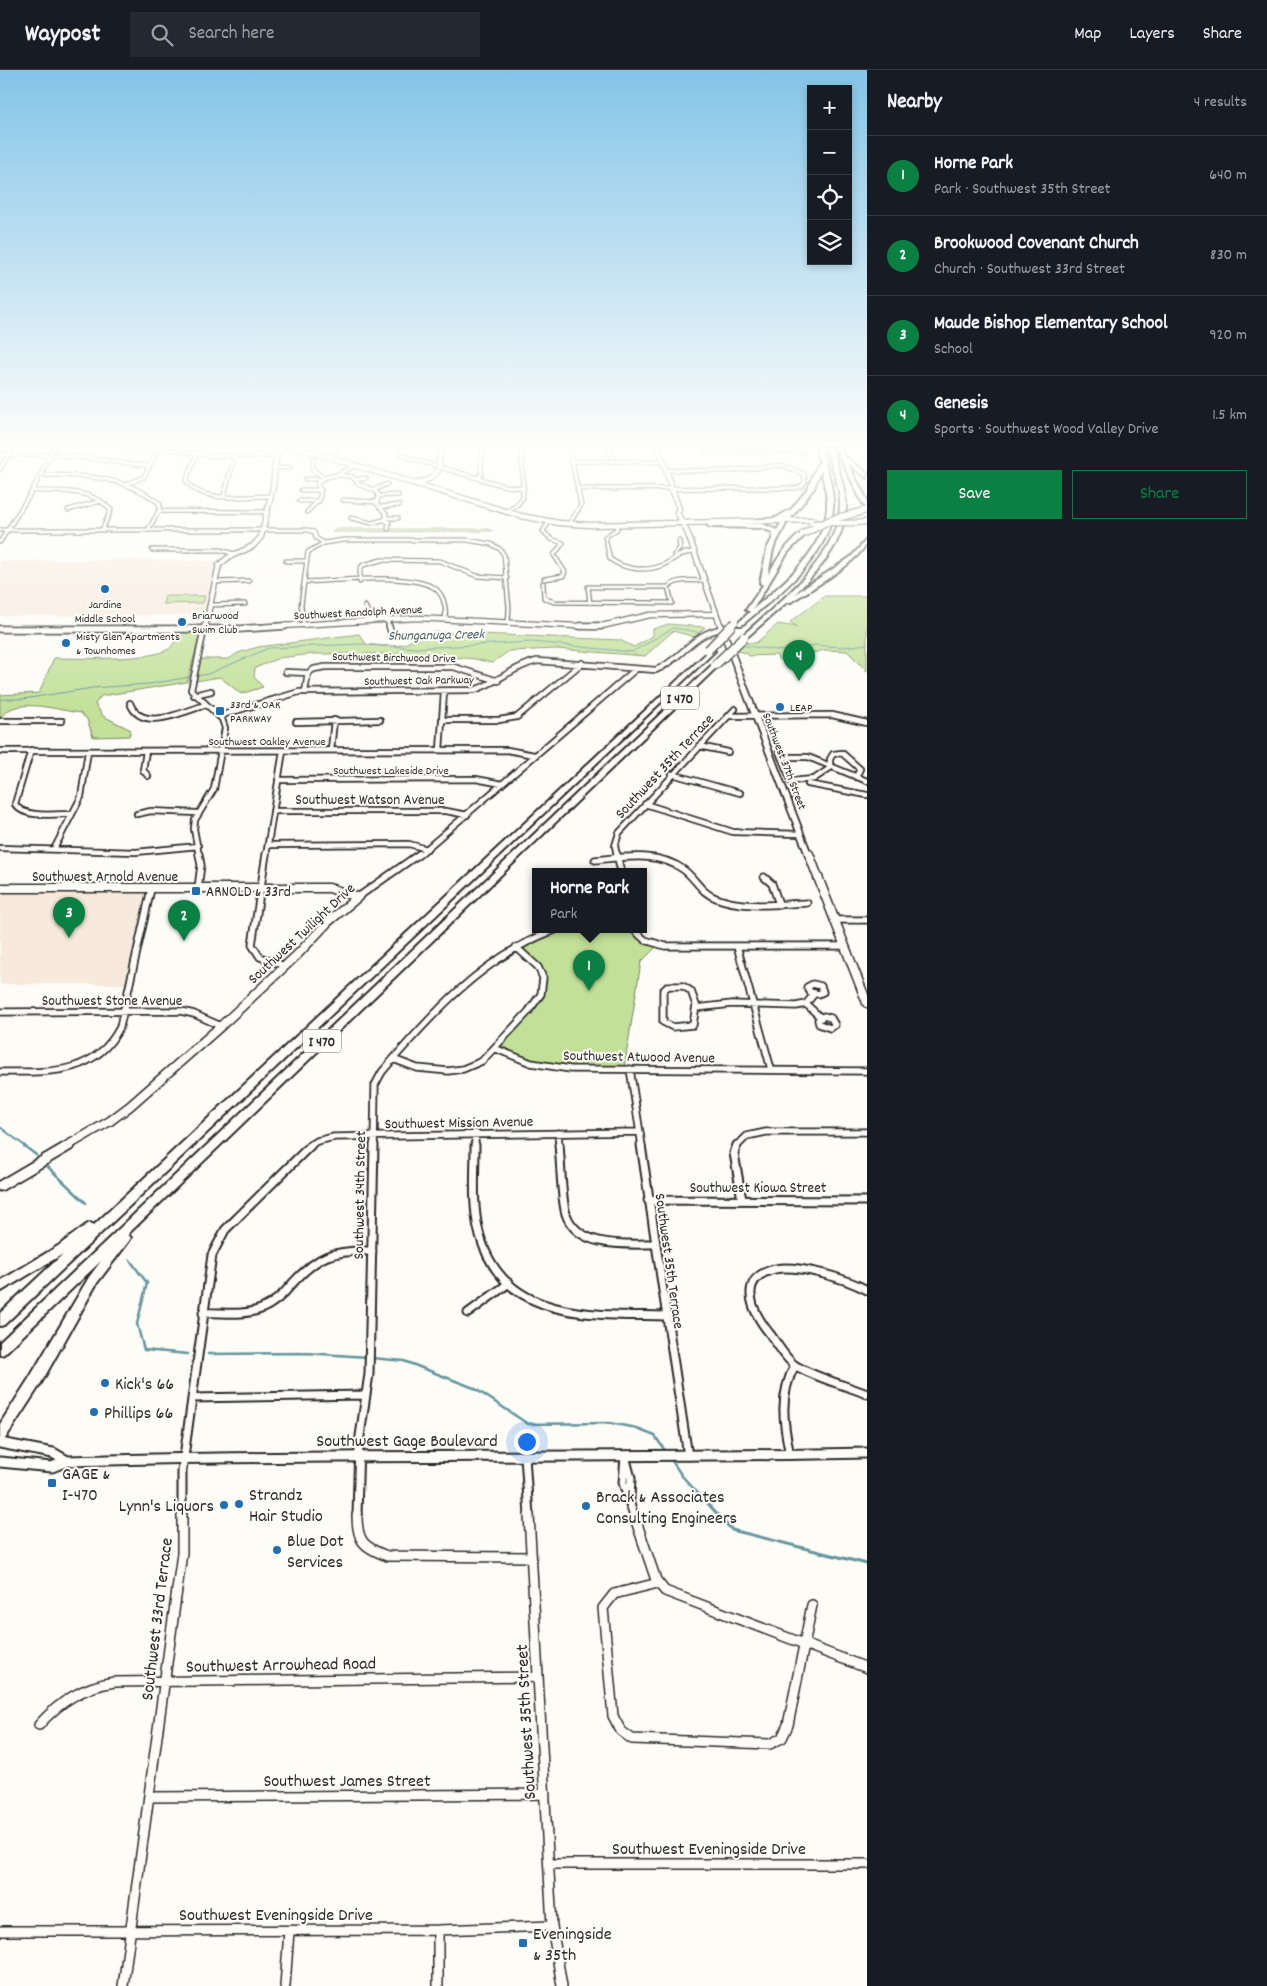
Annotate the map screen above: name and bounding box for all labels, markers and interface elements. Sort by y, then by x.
search box [130,12,480,57]
text: Waypost [25,18,100,52]
icon: search [148,21,176,49]
text: Search here [188,21,274,48]
text: Map [1074,22,1101,47]
text: Layers [1129,22,1175,47]
text: Share [1203,22,1242,47]
map controls [807,85,852,265]
button: + [807,85,852,130]
text: Nearby [887,88,942,118]
text: 4 results [1194,91,1247,114]
button: − [807,130,852,175]
text: Horne Park [934,151,1013,178]
text: 1 [901,164,905,187]
text: 640 m [1209,164,1247,187]
button: locate [807,175,852,220]
text: Park · Southwest 35th Street [934,178,1111,201]
button: layers [807,220,852,265]
text: Brookwood Covenant Church [934,231,1139,258]
text: 2 [900,244,907,267]
text: 830 m [1210,244,1247,267]
text: Church · Southwest 33rd Street [934,258,1125,281]
text: Maude Bishop Elementary School [934,311,1167,338]
text: 3 [899,324,907,347]
text: 920 m [1209,324,1247,347]
text: School [934,338,973,361]
text: Genesis [934,391,989,418]
text: 4 [900,404,906,427]
text: 1.5 km [1212,404,1247,427]
text: Sports · Southwest Wood Valley Drive [934,418,1159,441]
button: Save [887,470,1062,519]
button: Share [1072,470,1247,519]
marker: Jardine Middle School [99,583,111,595]
place label: Jardine Middle School [75,597,135,628]
street label: Southwest Randolph Avenue [294,602,423,625]
place label: Briarwood Swim Club [192,608,238,639]
marker: Briarwood Swim Club [176,616,188,628]
water label: Shunganuga Creek [388,625,486,647]
place label: Misty Glen Apartments & Townhomes [76,629,180,660]
marker: Misty Glen Apartments & Townhomes [60,637,72,649]
pin: 4 [783,640,815,681]
street label: Southwest Birchwood Drive [332,649,456,668]
street label: Southwest Oak Parkway [364,672,475,691]
road number: I 470 [661,686,699,710]
place label: 33rd & OAK PARKWAY [230,697,281,728]
place label: LEAP [790,700,813,717]
marker: LEAP [774,701,786,713]
marker: 33rd & OAK PARKWAY [214,705,226,717]
street label: Southwest 35th Terrace [611,710,720,825]
street label: Southwest 37th Street [757,711,810,813]
street label: Southwest Oakley Avenue [209,734,325,751]
street label: Southwest Lakeside Drive [333,763,449,780]
street label: Southwest Watson Avenue [295,790,445,812]
street label: Southwest Arnold Avenue [32,867,178,889]
popup [532,868,647,933]
text: Horne Park [550,876,629,903]
street label: Southwest Twilight Drive [244,878,361,990]
place label: ARNOLD & 33rd [206,882,291,904]
marker: ARNOLD & 33rd [190,885,202,897]
pin: 3 [53,897,85,938]
pin: 2 [168,900,200,941]
text: Park [550,903,577,926]
pin: 1 [573,950,605,991]
street label: Southwest Stone Avenue [42,991,183,1013]
road number: I 470 [303,1029,341,1052]
street label: Southwest Atwood Avenue [563,1046,716,1070]
street label: Southwest Mission Avenue [385,1112,534,1136]
street label: Southwest 34th Street [349,1130,373,1260]
street label: Southwest Kiowa Street [690,1178,827,1200]
street label: Southwest 35th Terrace [648,1192,688,1331]
place label: Kick's 66 [115,1373,174,1398]
marker: Kick's 66 [99,1377,111,1389]
place label: Phillips 66 [104,1402,173,1427]
marker: Phillips 66 [88,1406,100,1418]
your location [514,1429,540,1455]
street label: Southwest Gage Boulevard [316,1430,498,1455]
place label: GAGE & I-470 [62,1463,110,1509]
marker: GAGE & I-470 [46,1477,58,1489]
place label: Strandz Hair Studio [249,1484,323,1530]
place label: Brack & Associates Consulting Engineers [596,1486,737,1532]
place label: Lynn's Liquors [119,1495,214,1520]
marker: Strandz Hair Studio [233,1498,245,1510]
marker: Lynn's Liquors [218,1499,230,1511]
marker: Brack & Associates Consulting Engineers [580,1500,592,1512]
place label: Blue Dot Services [287,1530,344,1576]
street label: Southwest 33rd Terrace [136,1536,181,1702]
marker: Blue Dot Services [271,1544,283,1556]
street label: Southwest 35th Street [511,1643,544,1800]
street label: Southwest Arrowhead Road [186,1652,376,1681]
street label: Southwest James Street [263,1770,431,1795]
street label: Southwest Eveningside Drive [612,1838,806,1863]
street label: Southwest Eveningside Drive [179,1904,373,1929]
place label: Eveningside & 35th [533,1923,612,1969]
marker: Eveningside & 35th [517,1937,529,1949]

